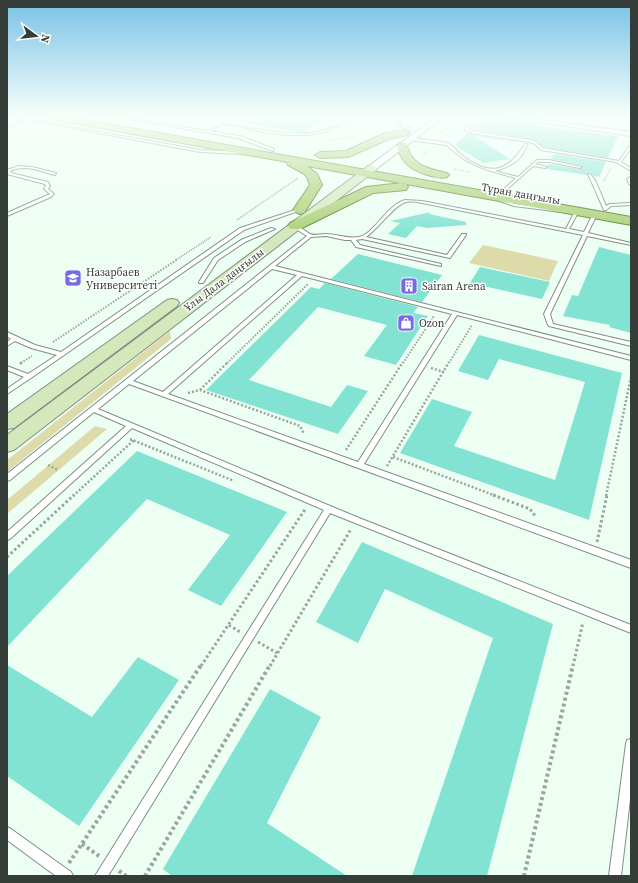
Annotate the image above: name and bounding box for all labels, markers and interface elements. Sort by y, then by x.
north arrow [16,16,56,56]
text: N [37,33,53,44]
street label: Тұран даңғылы [480,180,562,208]
street label: Ұлы Дала даңғылы [181,245,267,315]
place label: Назарбаев Университеті [86,265,157,293]
school or university icon: Назарбаев Университеті [63,268,83,288]
building icon: Sairan Arena [399,276,419,296]
place label: Sairan Arena [422,279,486,294]
shop icon: Ozon [396,313,416,333]
place label: Ozon [419,316,445,331]

